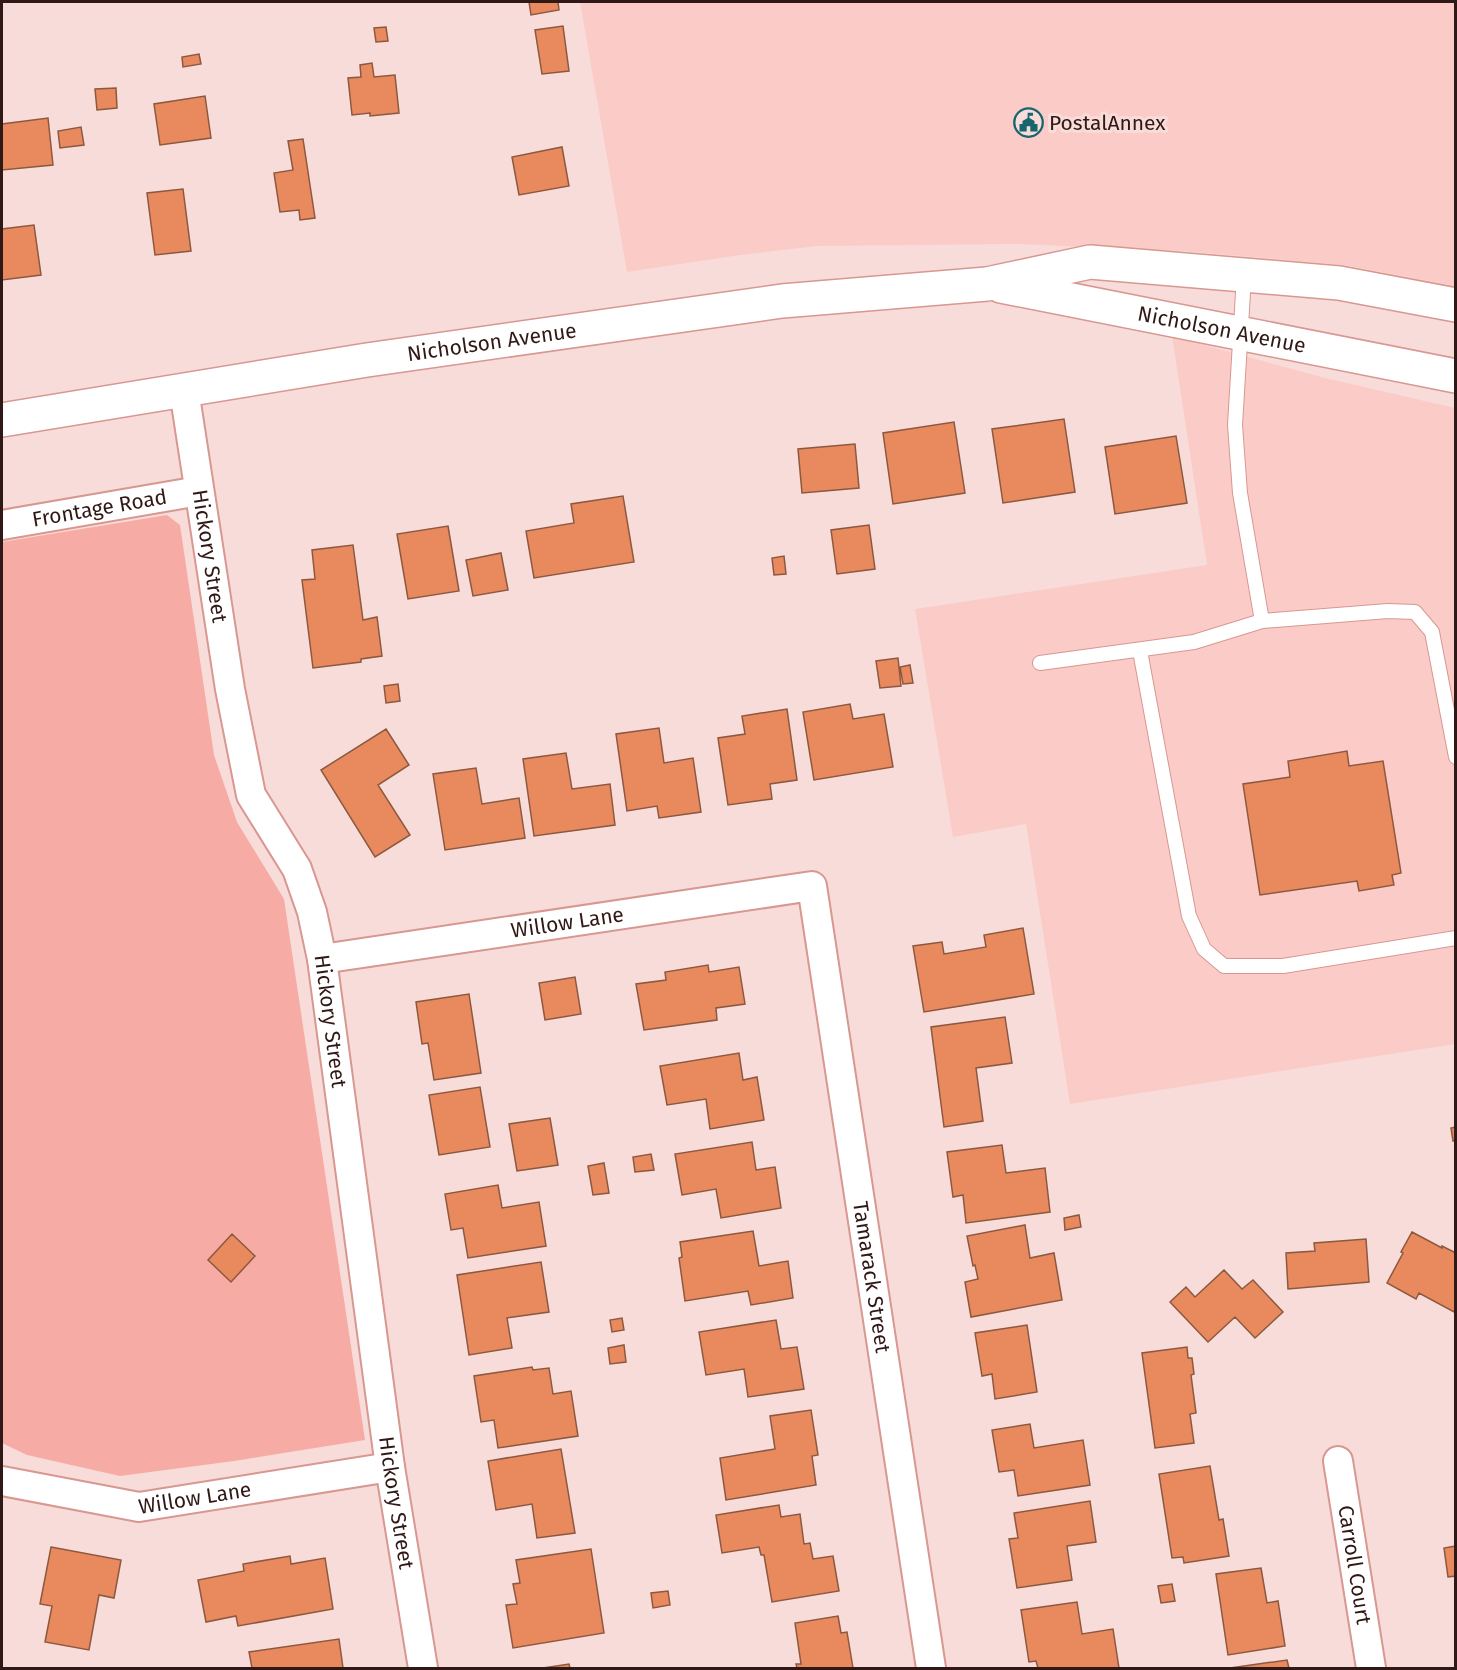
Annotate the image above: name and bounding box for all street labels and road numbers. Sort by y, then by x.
street label: Nicholson Avenue [1135,300,1308,359]
street label: Nicholson Avenue [405,317,578,367]
street label: Frontage Road [30,484,169,533]
street label: Hickory Street [186,488,233,625]
street label: Willow Lane [509,901,626,944]
street label: Hickory Street [309,953,352,1090]
street label: Tamarack Street [847,1200,896,1355]
street label: Hickory Street [373,1435,420,1571]
street label: Willow Lane [137,1476,253,1520]
street label: Carroll Court [1332,1503,1377,1627]

